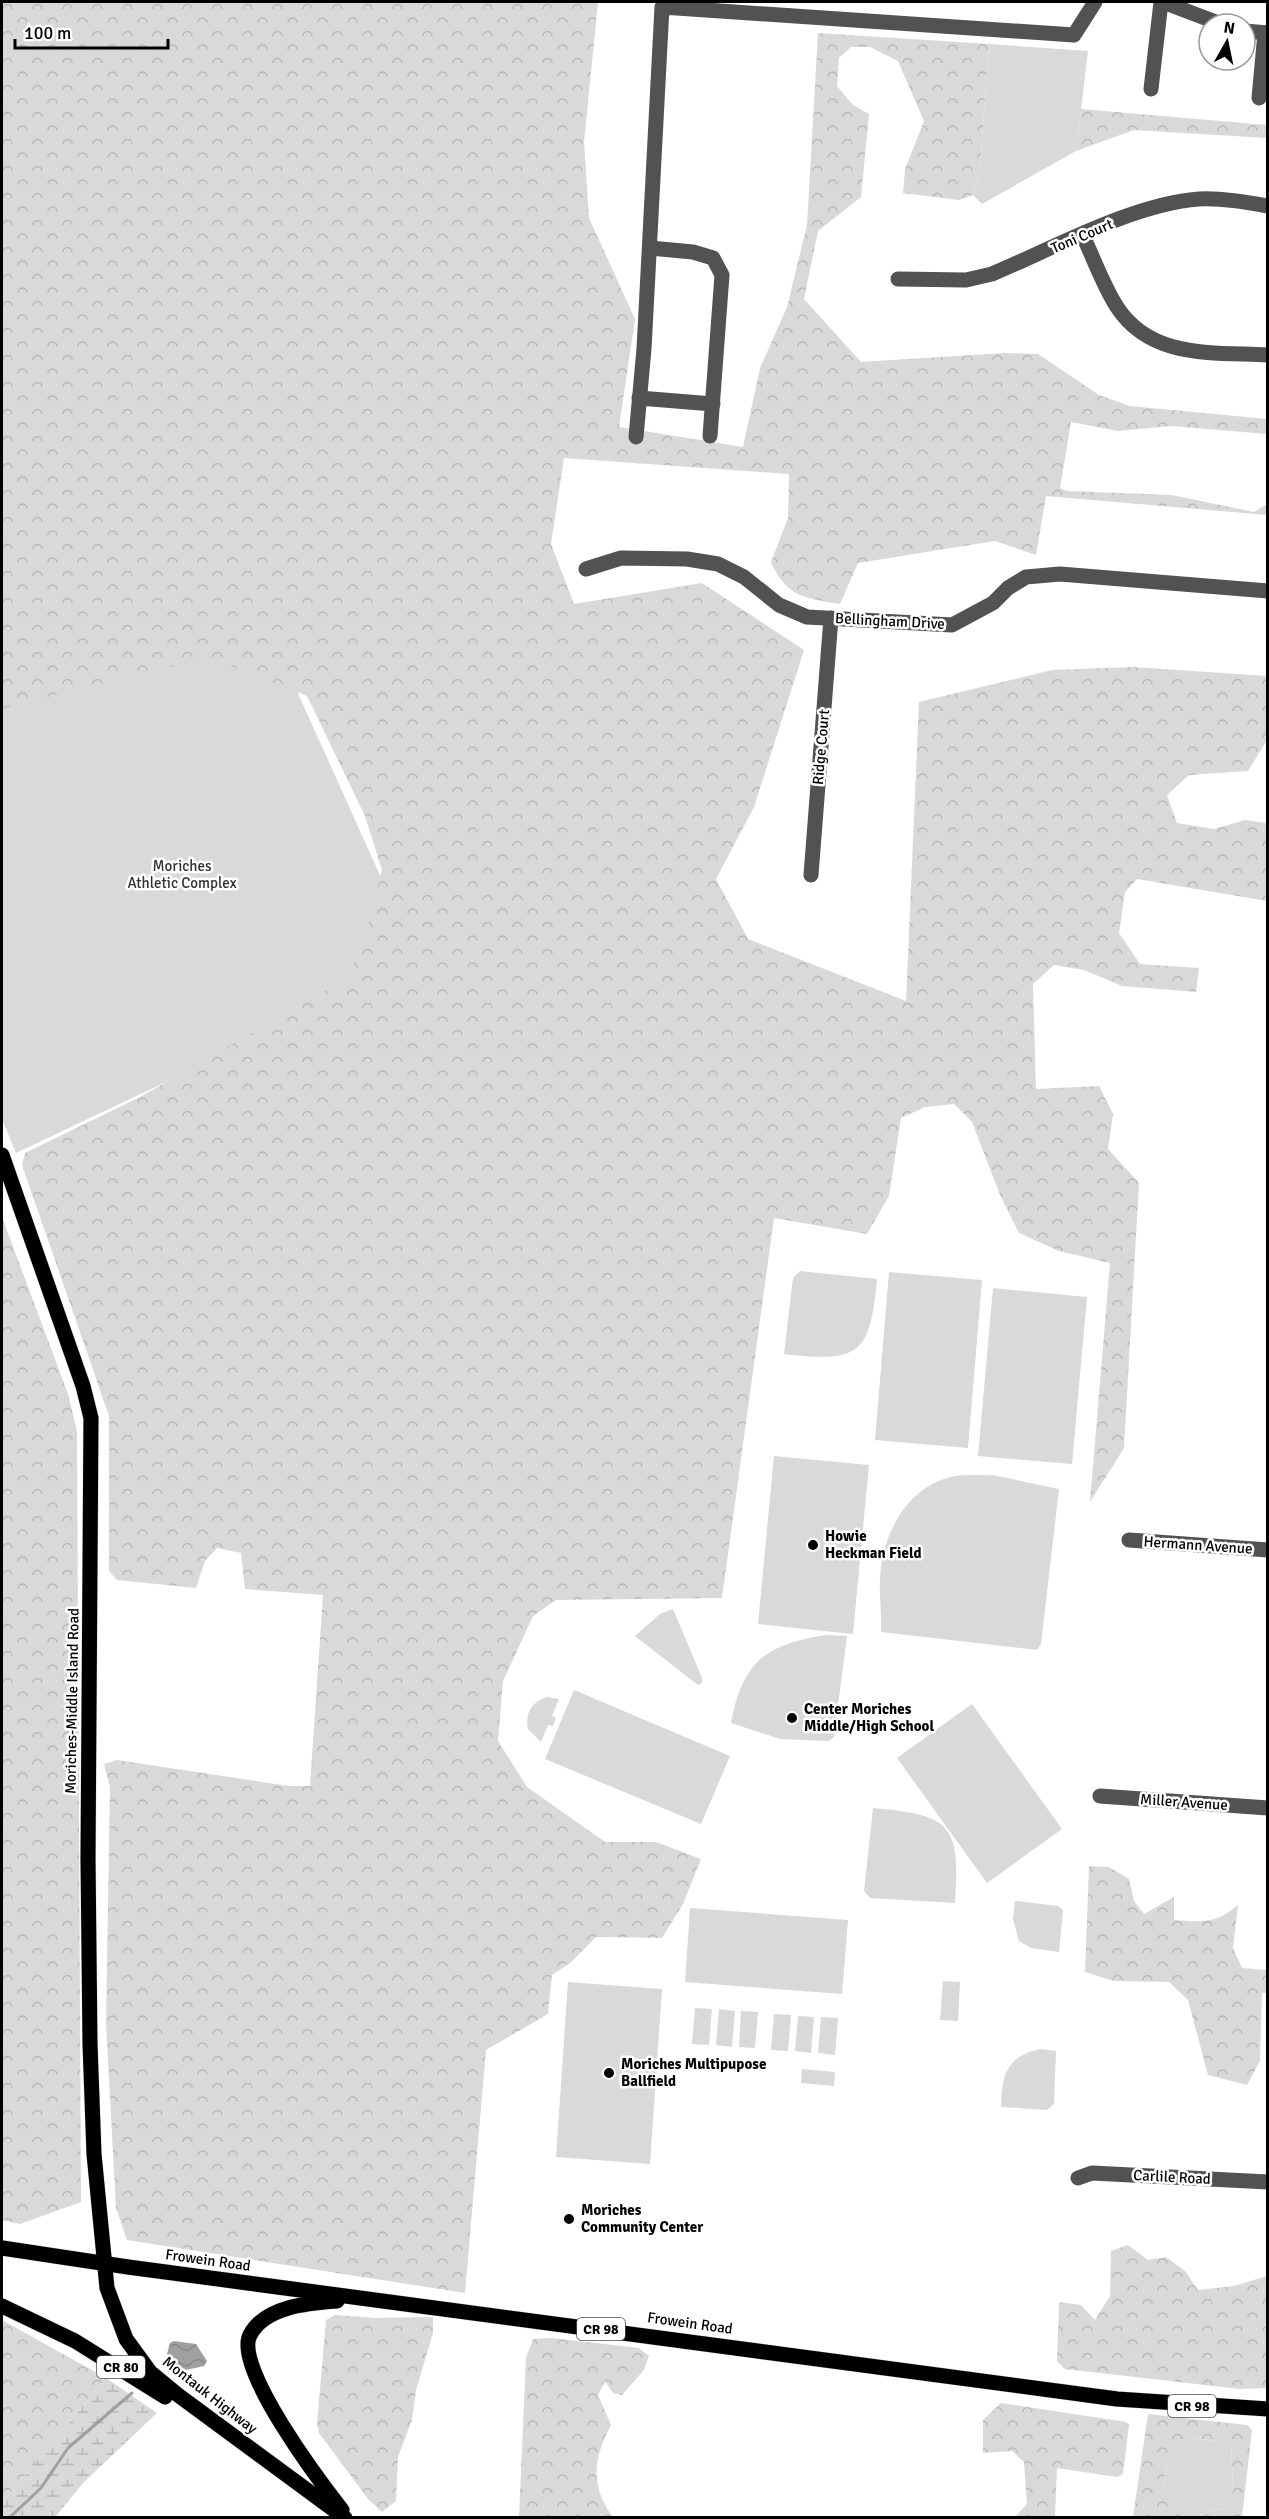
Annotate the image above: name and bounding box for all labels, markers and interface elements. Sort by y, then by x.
scale bar [15,12,168,50]
north arrow [1197,12,1257,72]
text: N [1222,17,1236,39]
text: 100 m [24,22,71,44]
street label: Toni Court [1048,215,1116,257]
street label: Bellingham Drive [835,609,945,633]
street label: Ridge Court [809,708,833,786]
park label: Moriches Athletic Complex [127,857,237,892]
place label: Howie Heckman Field [825,1527,922,1562]
street label: Hermann Avenue [1143,1532,1253,1558]
marker: Howie Heckman Field [806,1538,820,1552]
street label: Moriches-Middle Island Road [61,1608,83,1794]
place label: Center Moriches Middle/High School [804,1700,934,1735]
marker: Center Moriches Middle/High School [785,1711,799,1725]
street label: Miller Avenue [1140,1790,1228,1814]
place label: Moriches Multipupose Ballfield [621,2055,766,2090]
marker: Moriches Multipupose Ballfield [602,2066,616,2080]
street label: Carlile Road [1133,2166,1211,2188]
place label: Moriches Community Center [581,2201,703,2236]
marker: Moriches Community Center [562,2212,576,2226]
street label: Frowein Road [164,2245,252,2275]
street label: Frowein Road [646,2308,734,2338]
road number: CR 98 [577,2318,625,2340]
street label: Montauk Highway [159,2352,261,2438]
road number: CR 80 [97,2356,145,2378]
road number: CR 98 [1168,2395,1216,2417]

